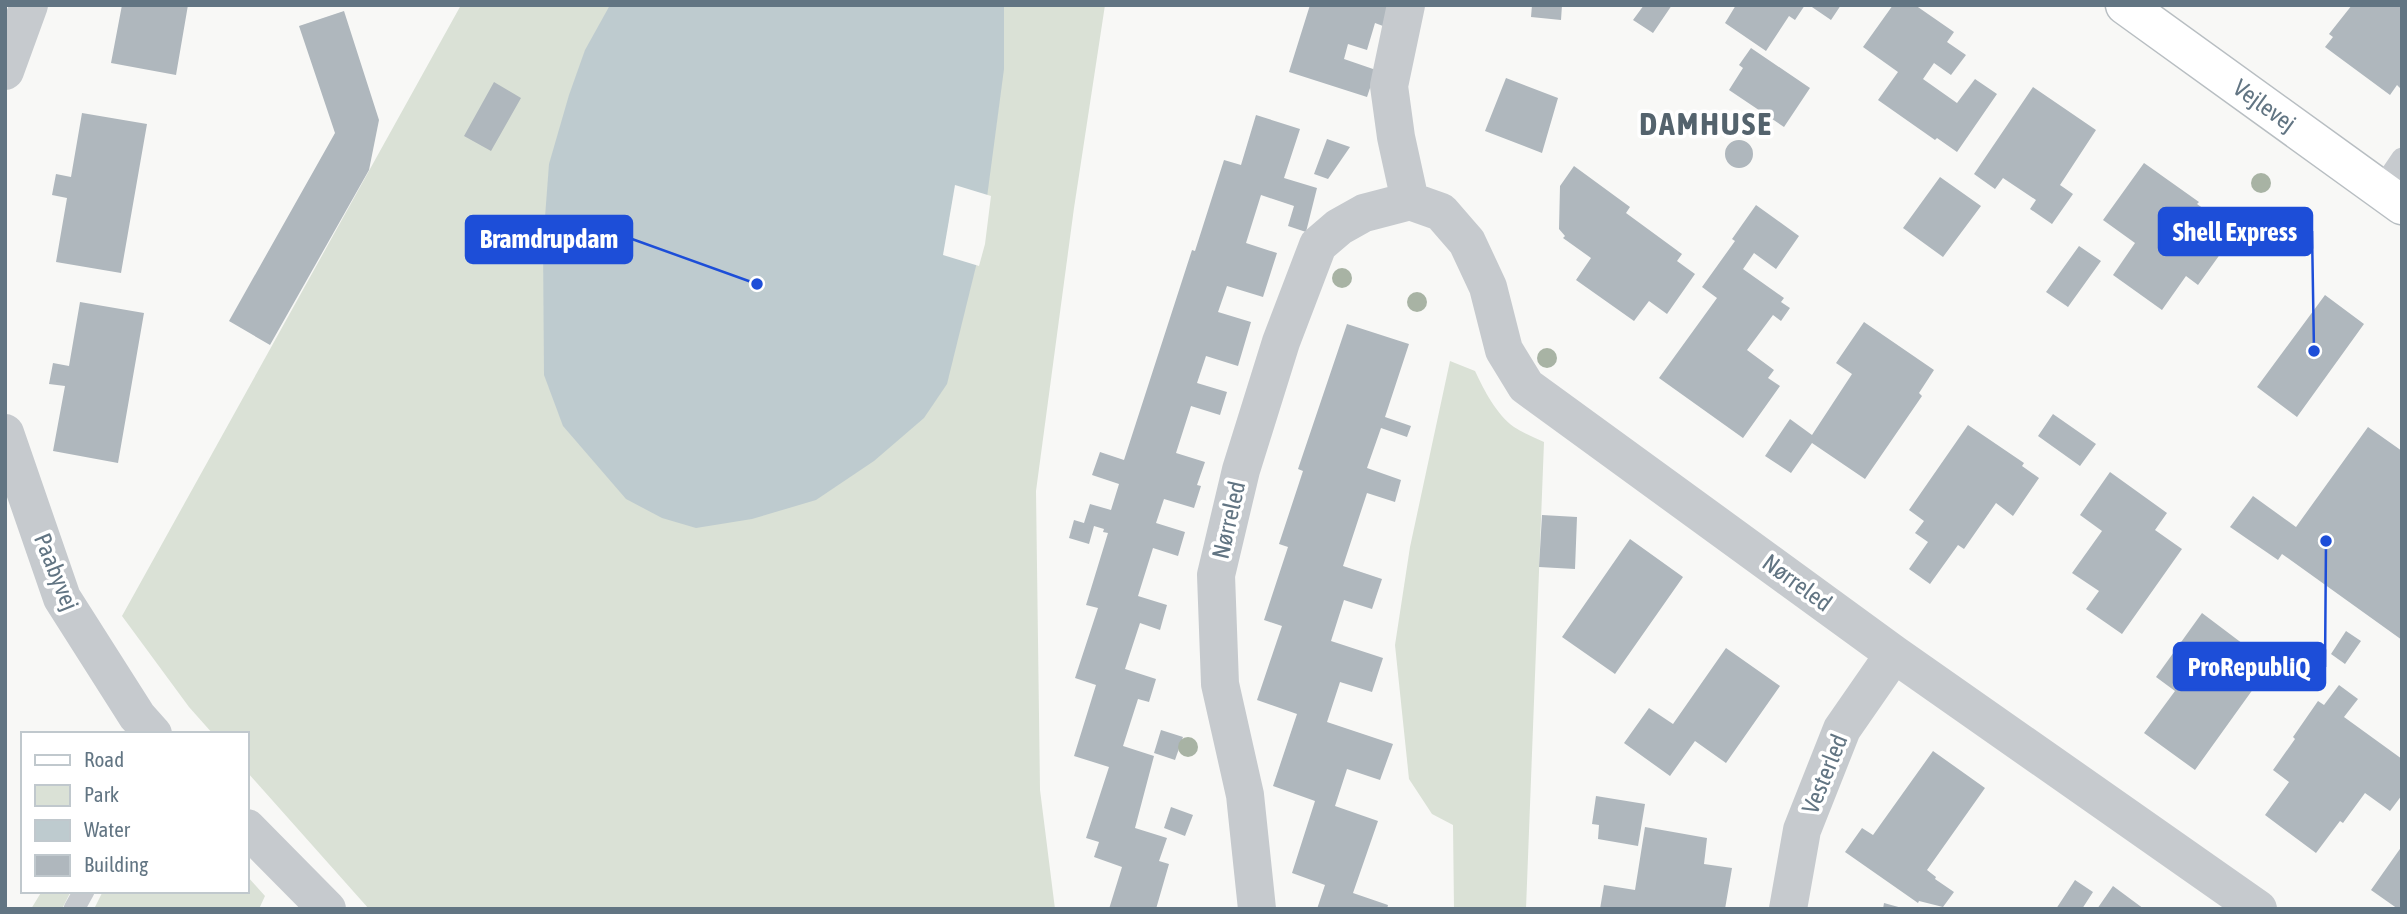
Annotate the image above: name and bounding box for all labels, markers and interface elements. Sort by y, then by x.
street label: Vejlevej [2228,74,2301,137]
district label: DAMHUSE [1639,105,1773,142]
callout: Shell Express [2159,208,2312,255]
callout: Bramdrupdam [466,216,632,263]
text: Shell Express [2173,217,2297,247]
text: Bramdrupdam [480,224,618,254]
street label: Nørreled [1206,478,1251,561]
street label: Paabyvej [29,529,84,614]
street label: Nørreled [1757,549,1837,617]
callout: ProRepubliQ [2174,643,2325,690]
text: ProRepubliQ [2188,652,2310,682]
street label: Vesterled [1796,730,1853,818]
legend [21,732,248,893]
text: Road [84,747,124,771]
text: Park [84,782,119,806]
text: Water [84,817,131,841]
text: Building [84,852,148,876]

